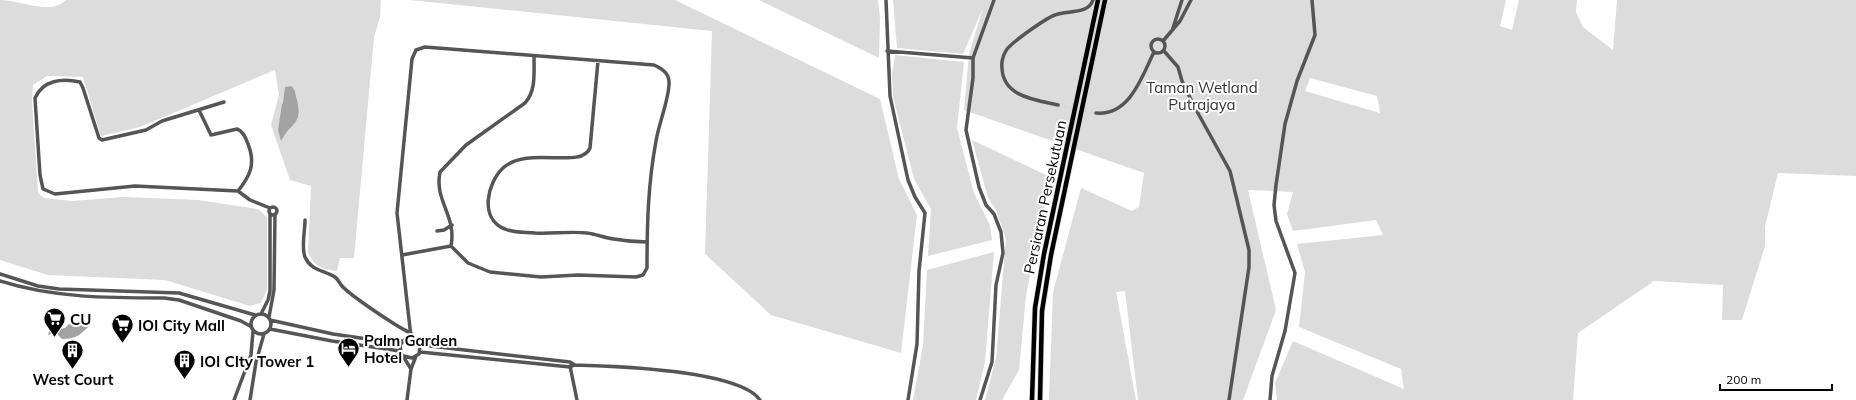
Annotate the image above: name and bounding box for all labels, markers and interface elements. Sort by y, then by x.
park label: Taman Wetland Putrajaya [1146,78,1258,114]
street label: Persiaran Persekutuan [1019,118,1071,276]
supermarket icon: CU [41,306,67,339]
place label: CU [70,310,91,329]
supermarket icon: IOI City Mall [109,312,135,345]
place label: IOI City Mall [138,316,225,335]
place label: Palm Garden Hotel [364,331,457,367]
hotel icon: Palm Garden Hotel [335,336,361,369]
building icon: West Court [60,337,86,370]
building icon: IOI CIty Tower 1 [172,348,198,381]
place label: IOI CIty Tower 1 [200,352,314,371]
scale bar [1720,366,1832,392]
place label: West Court [33,370,114,389]
text: 200 m [1726,372,1761,387]

